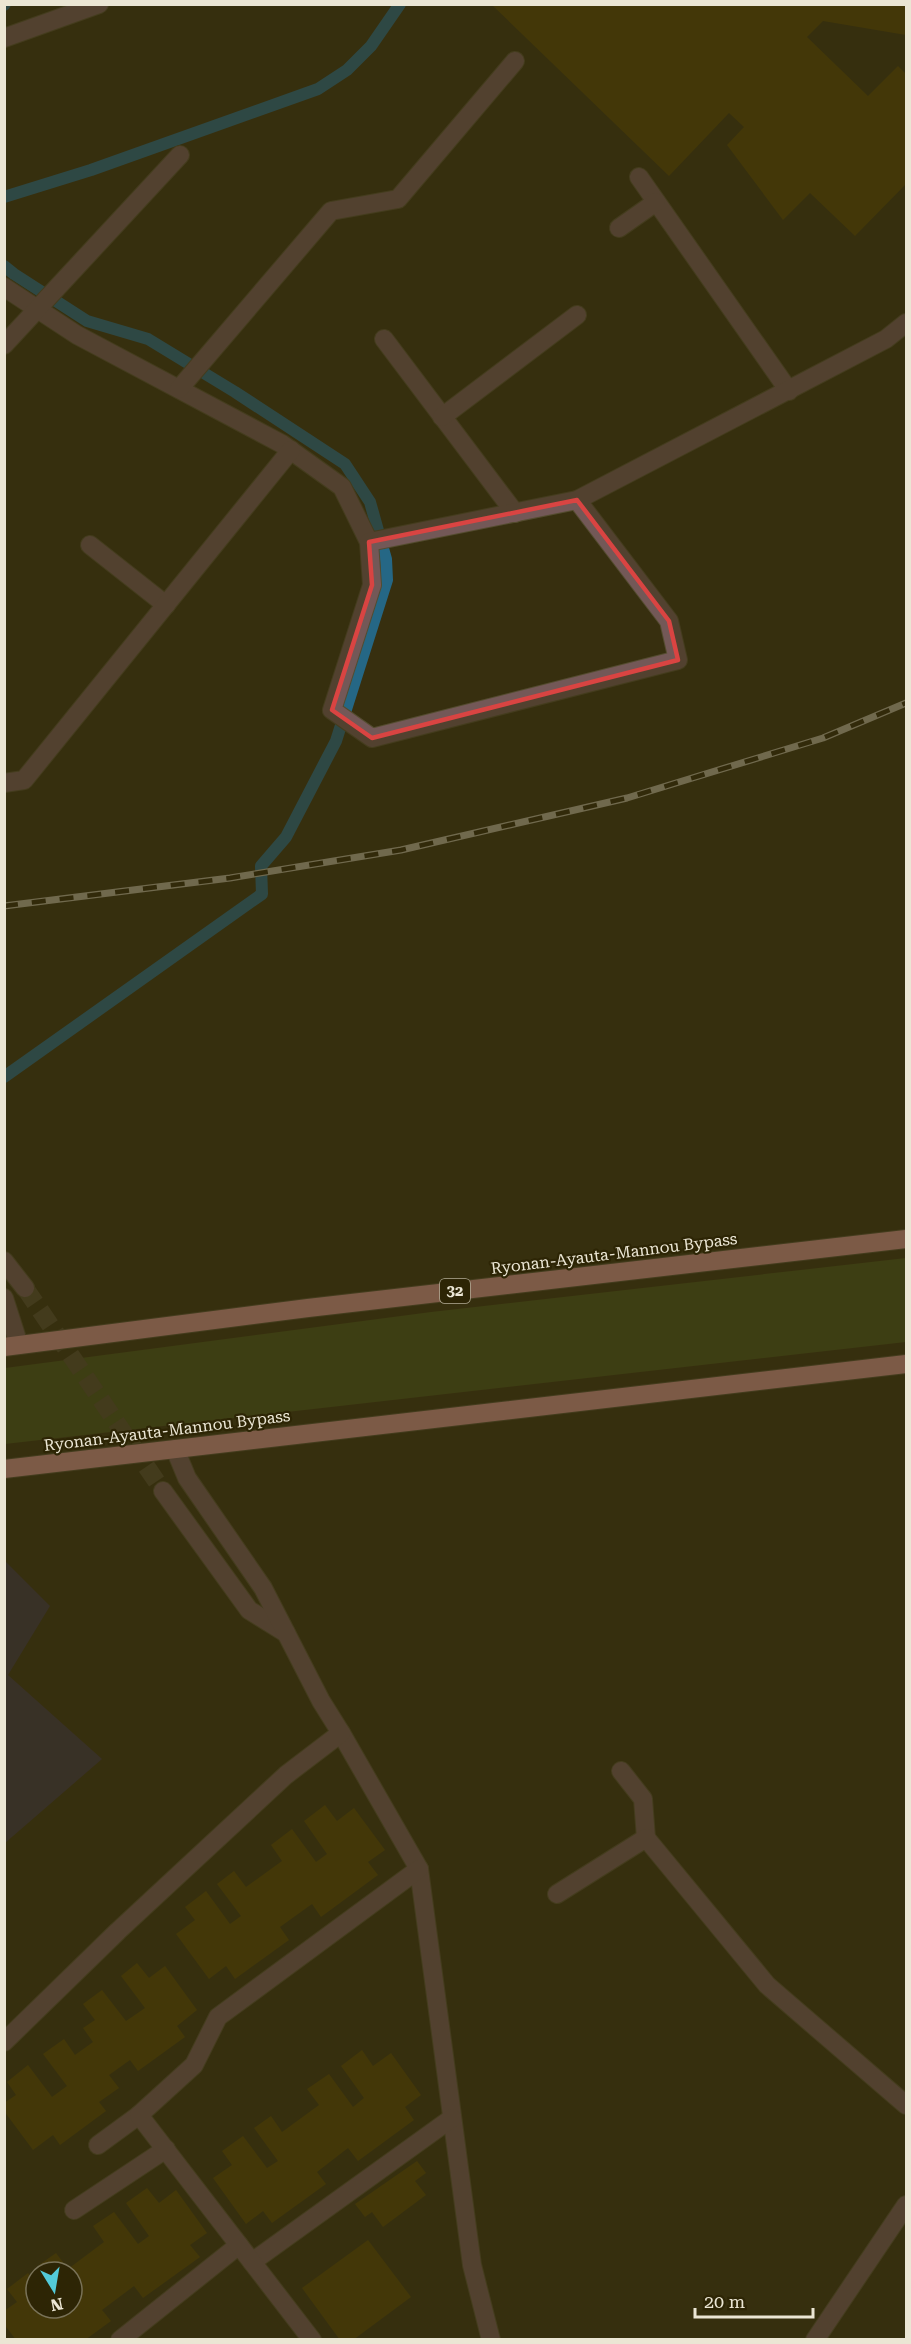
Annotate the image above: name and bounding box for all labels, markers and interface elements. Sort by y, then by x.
street label: Ryonan-Ayauta-Mannou Bypass [490,1229,739,1278]
road number: 32 [440,1279,470,1303]
street label: Ryonan-Ayauta-Mannou Bypass [43,1406,292,1455]
north arrow [24,2260,84,2320]
scale bar [695,2281,814,2319]
text: 20 m [704,2291,745,2312]
text: N [49,2294,65,2315]

